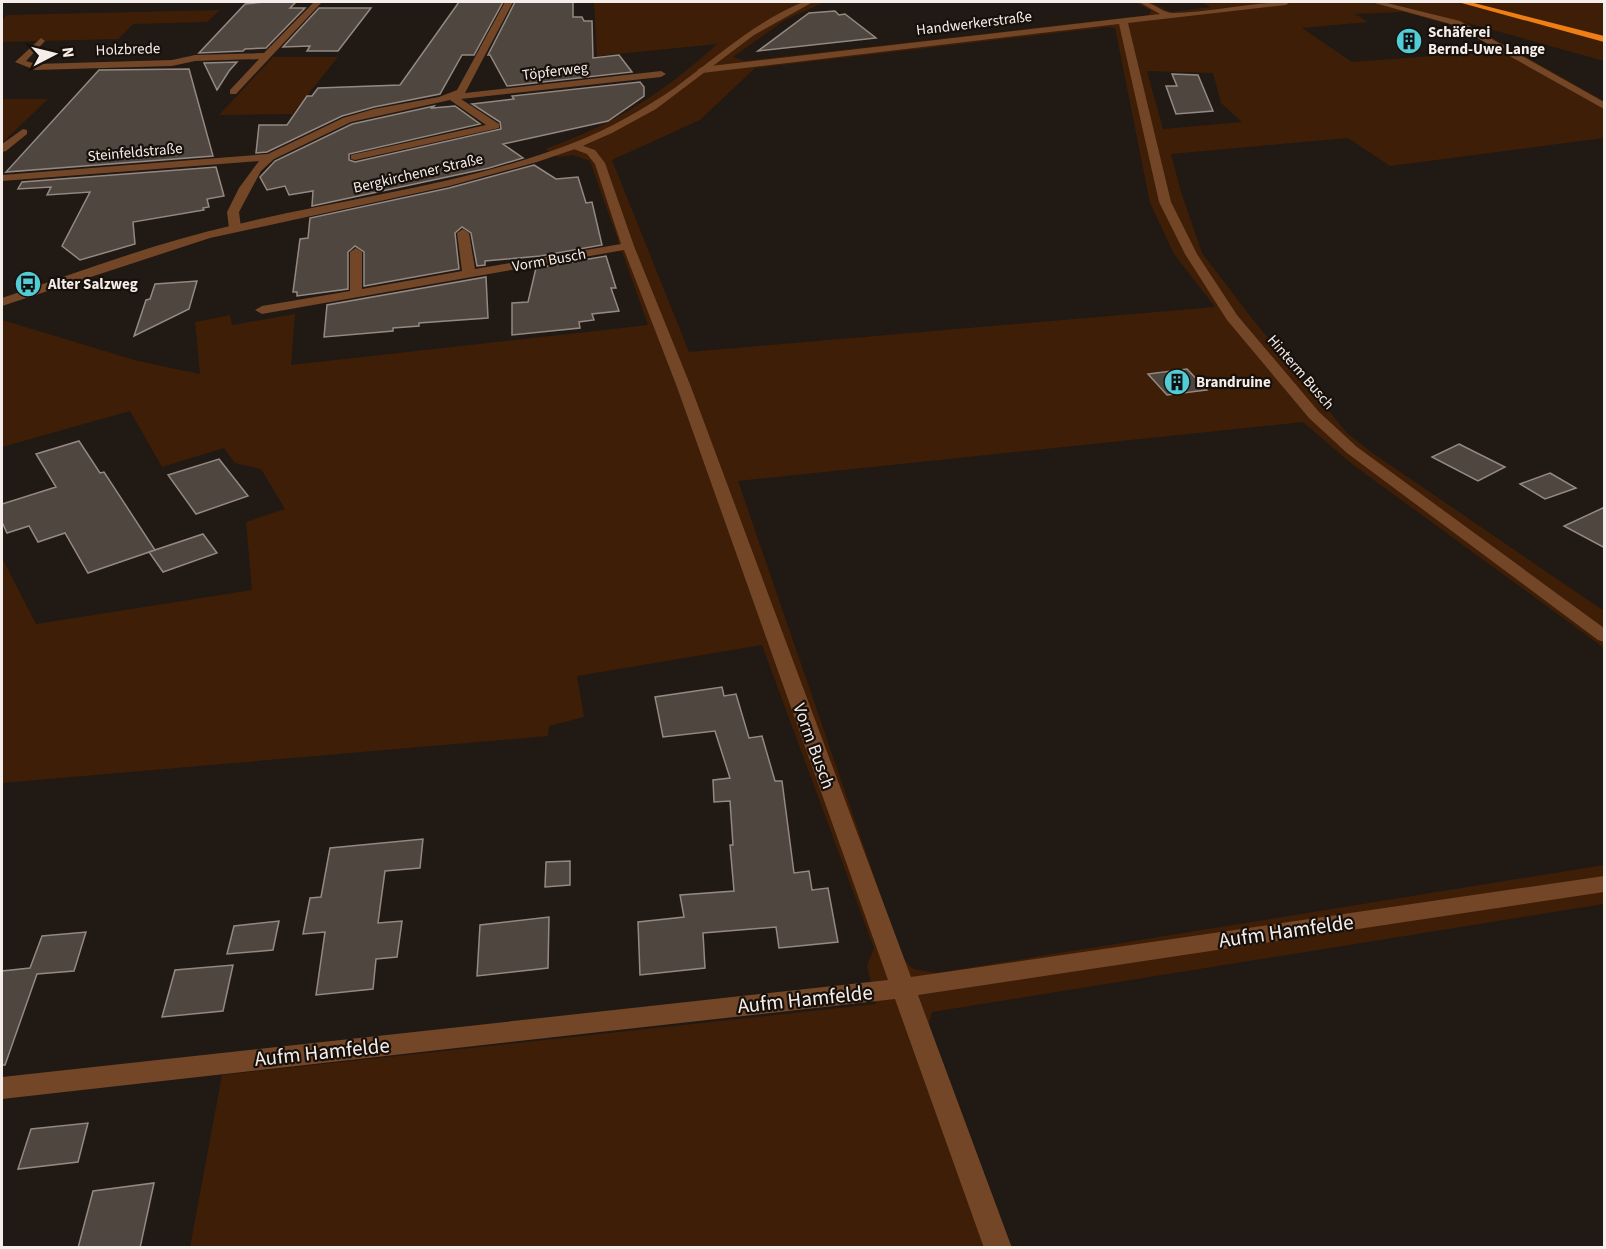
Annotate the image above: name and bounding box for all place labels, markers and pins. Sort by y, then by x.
place label: Schäferei Bernd-Uwe Lange [1428,22,1545,60]
building icon: Schäferei Bernd-Uwe Lange [1394,26,1424,56]
bus stop icon: Alter Salzweg [13,269,43,299]
place label: Alter Salzweg [47,274,138,295]
building icon: Brandruine [1162,367,1192,397]
place label: Brandruine [1196,372,1271,393]

